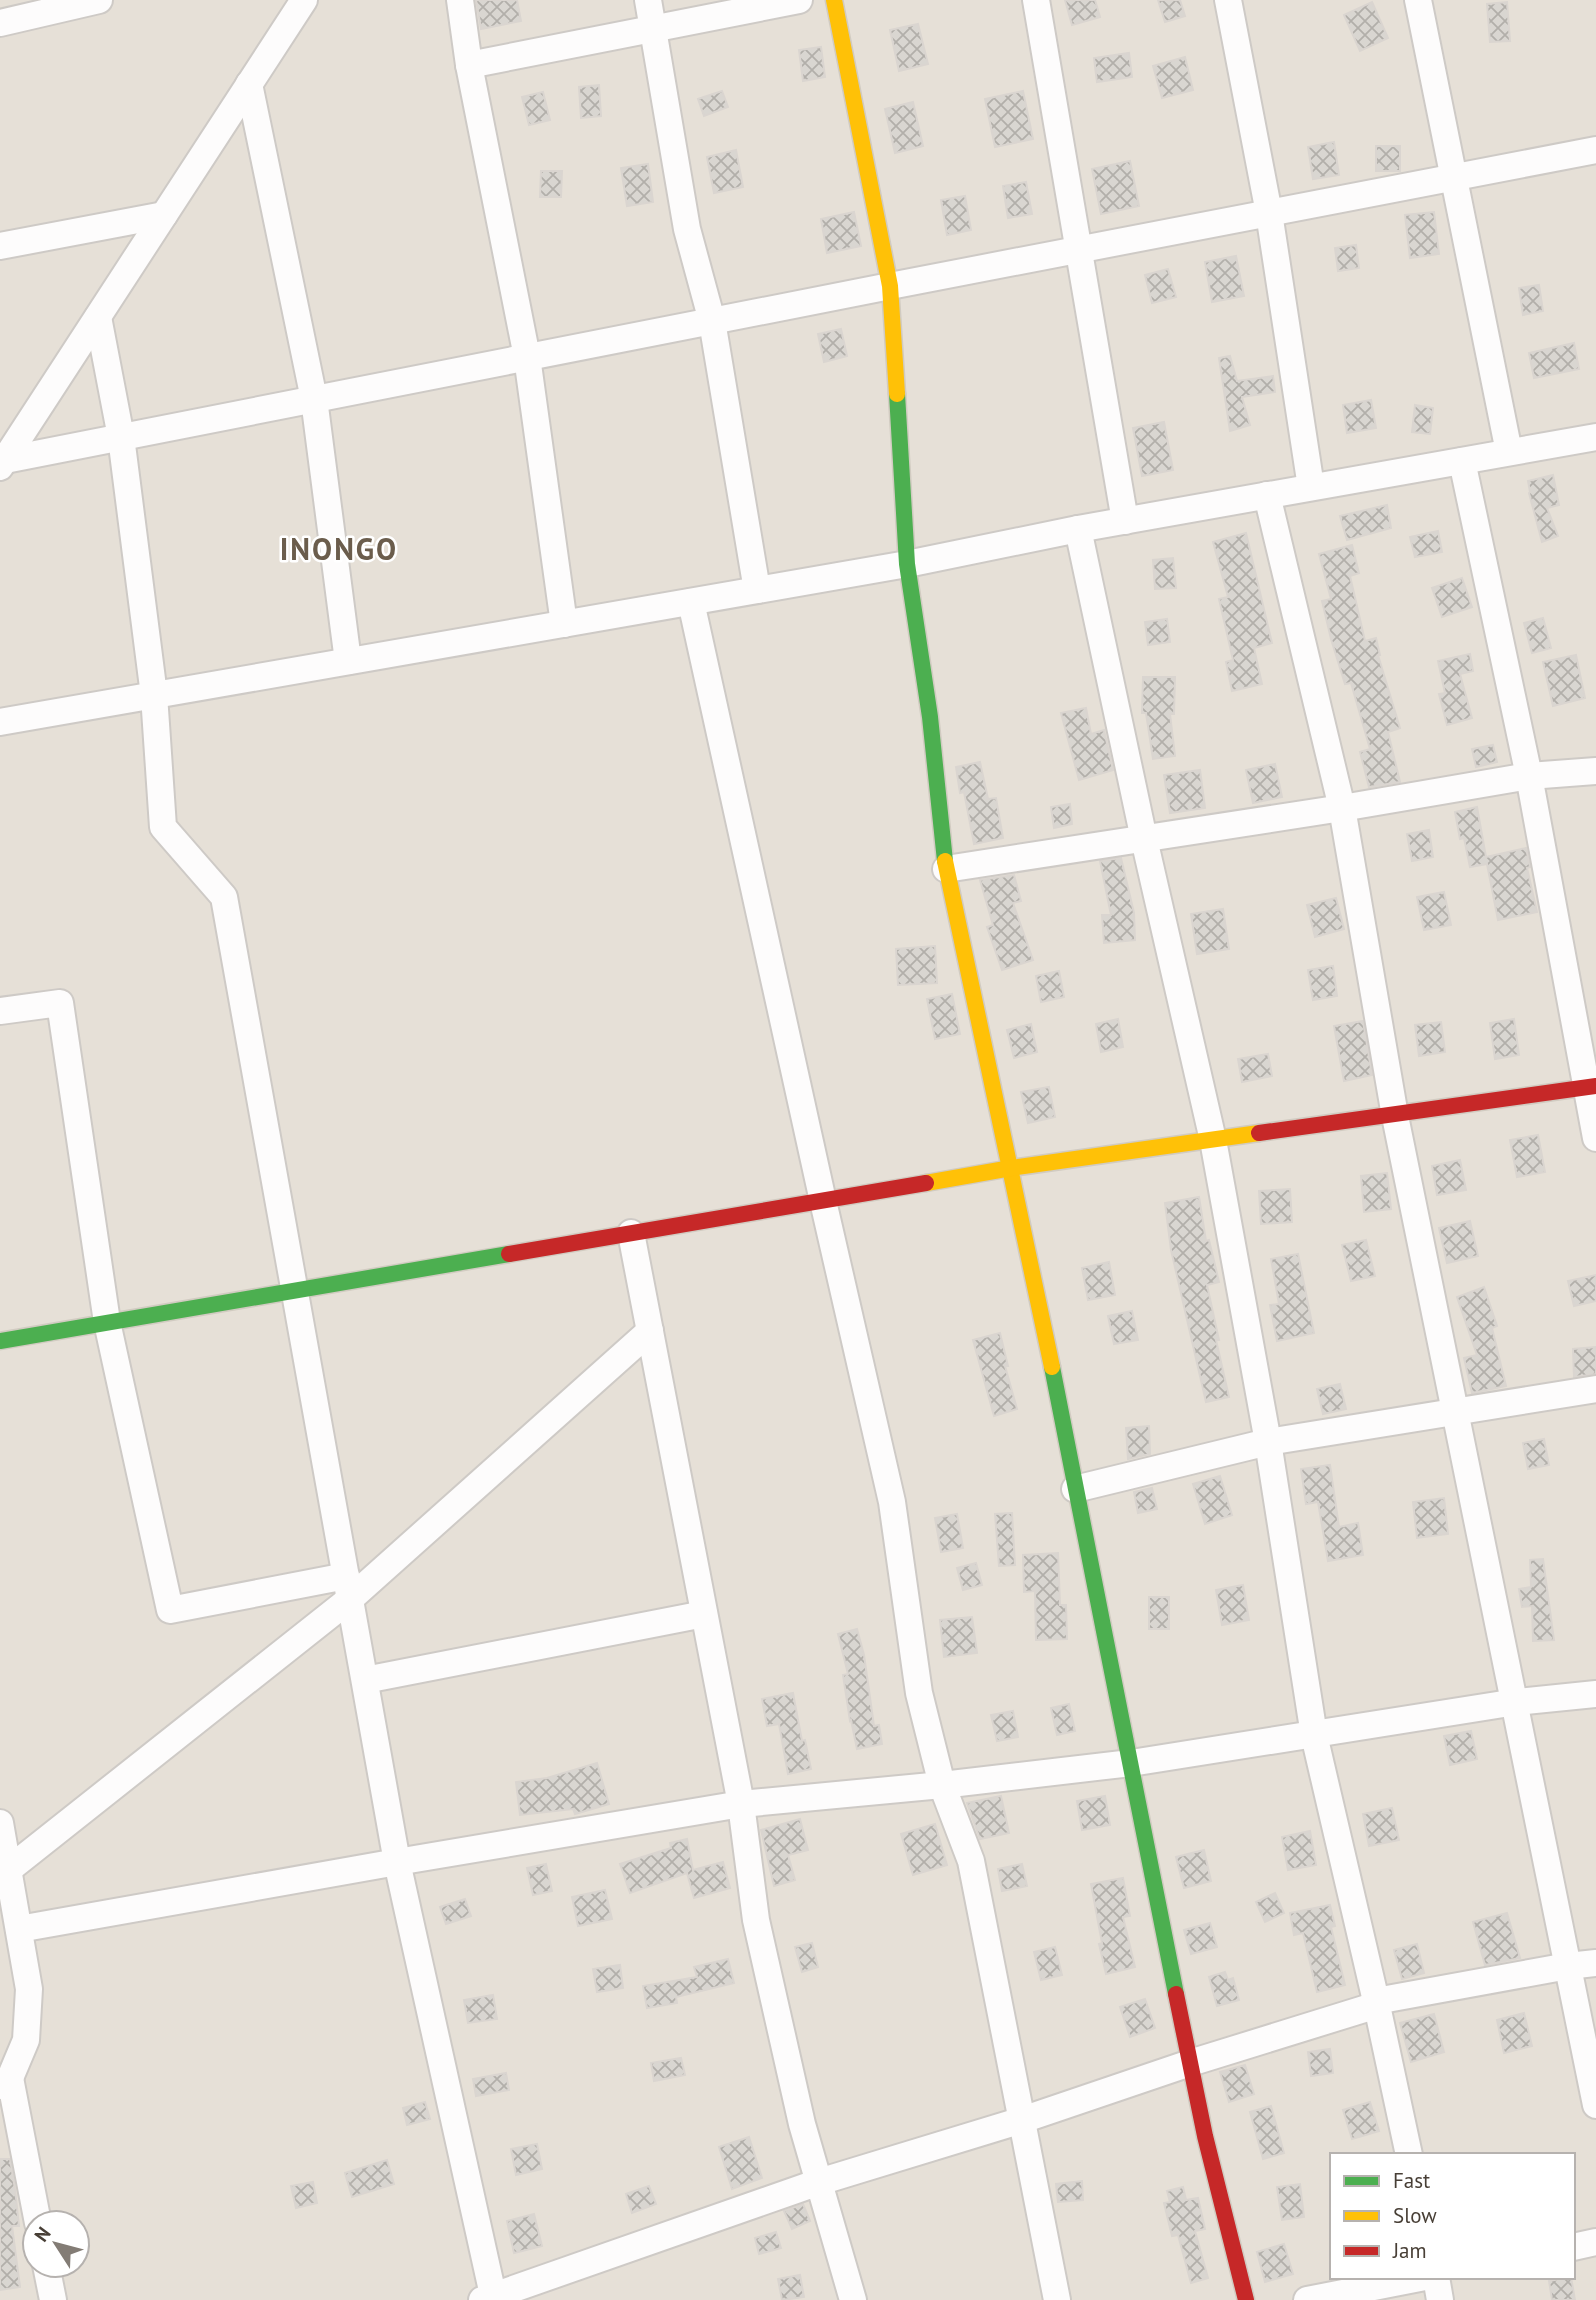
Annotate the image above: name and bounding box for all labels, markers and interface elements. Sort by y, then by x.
district label: INONGO [280,529,398,568]
legend [1330,2153,1575,2279]
text: Fast [1393,2167,1430,2194]
text: Slow [1393,2202,1437,2229]
north arrow [21,2209,91,2279]
text: N [29,2222,56,2246]
text: Jam [1392,2237,1427,2264]

